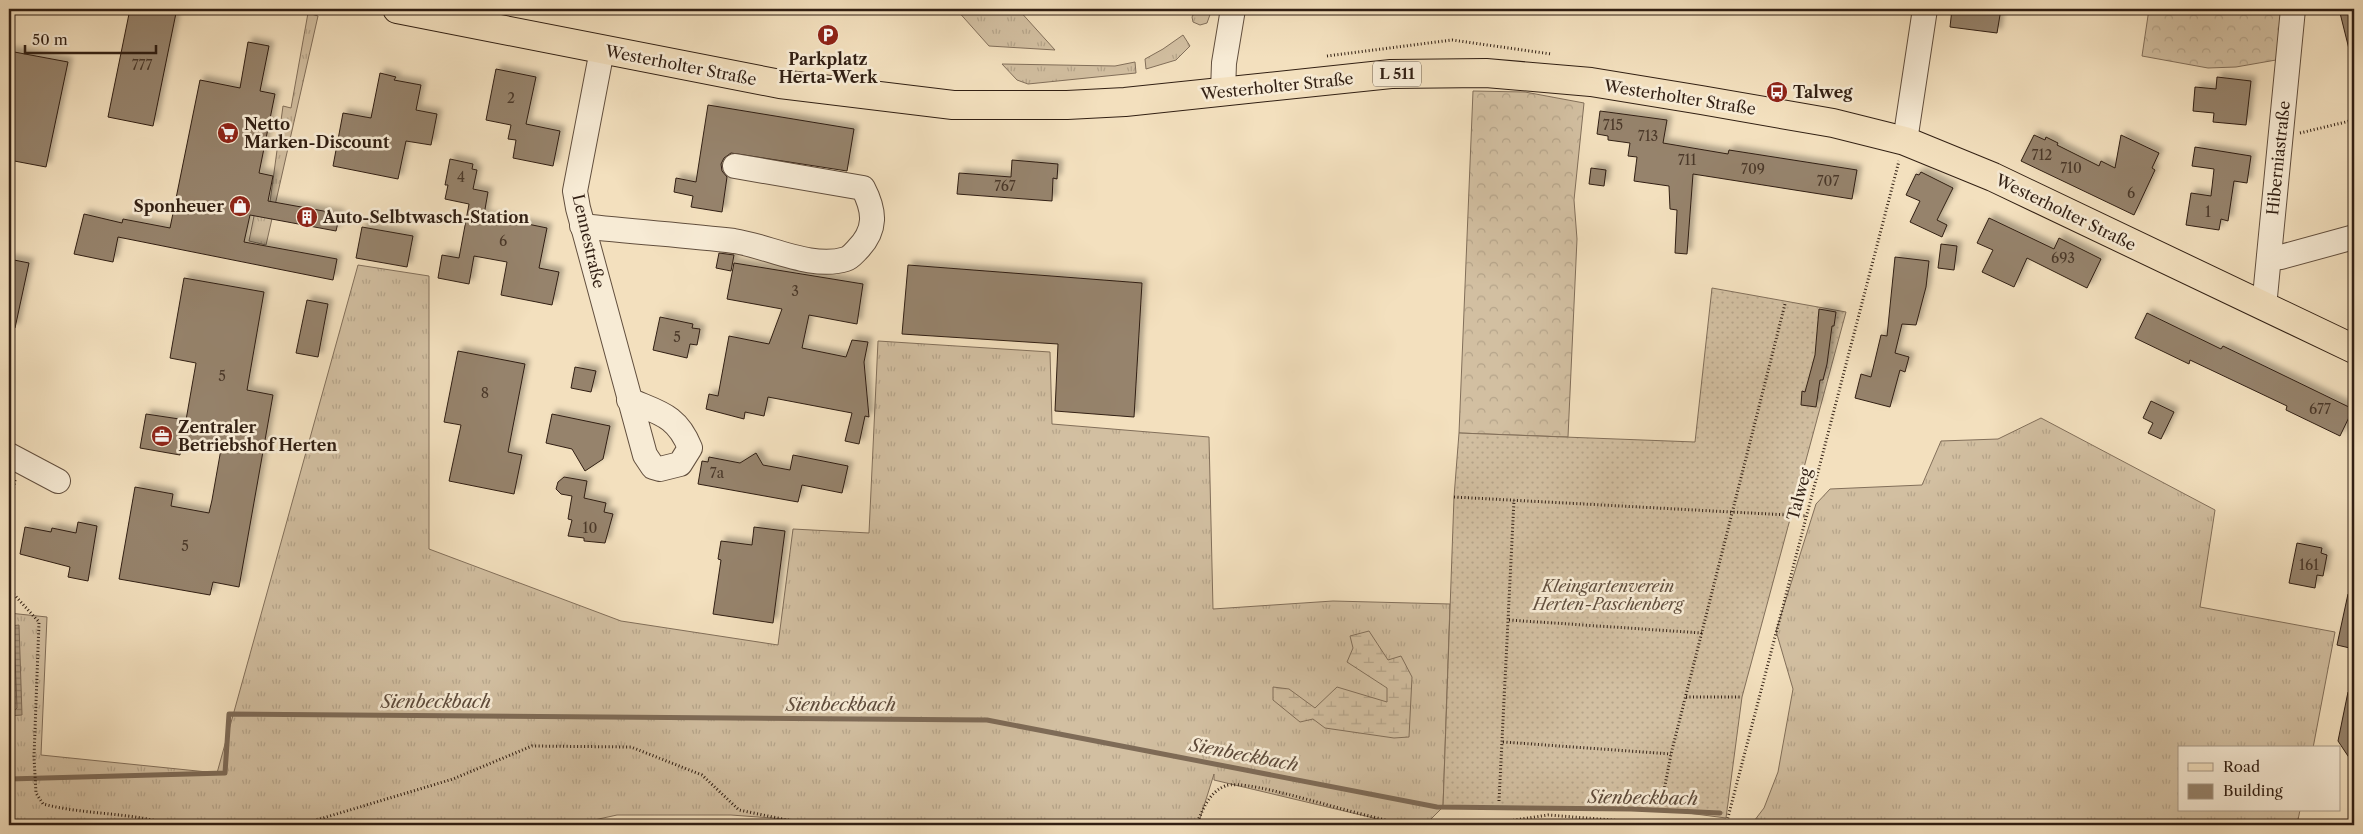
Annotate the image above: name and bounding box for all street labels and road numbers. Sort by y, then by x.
street label: Westerholter Straße [603,40,758,89]
road number: L 511 [1373,62,1421,86]
street label: Westerholter Straße [1199,68,1354,104]
street label: Westerholter Straße [1602,75,1757,119]
street label: Hiberniastraße [2262,100,2294,216]
street label: Westerholter Straße [1992,169,2139,255]
street label: Lennestraße [568,192,610,290]
street label: Talweg [1782,465,1816,523]

